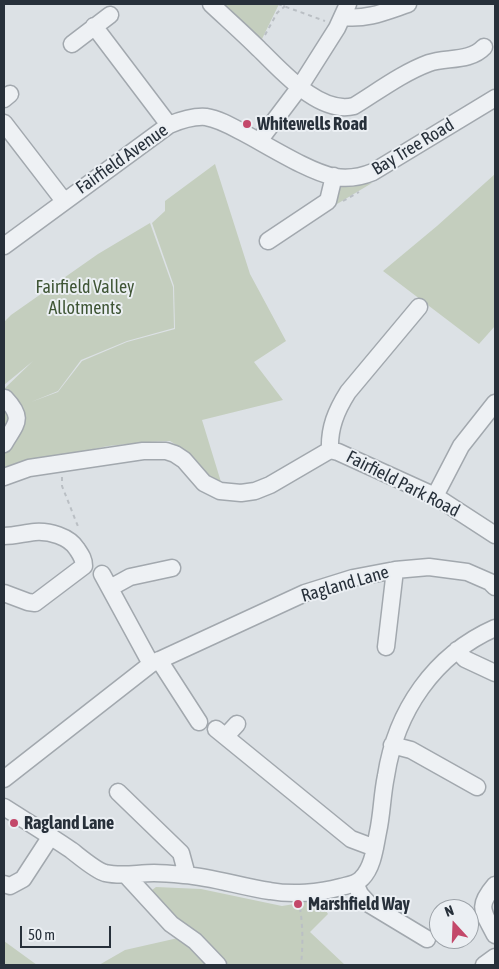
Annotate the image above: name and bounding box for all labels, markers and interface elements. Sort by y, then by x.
place label: Whitewells Road [257,113,367,135]
street label: Bay Tree Road [368,114,458,180]
marker: Whitewells Road [241,118,253,130]
street label: Fairfield Avenue [72,119,172,199]
park label: Fairfield Valley Allotments [36,276,134,318]
street label: Fairfield Park Road [343,446,463,522]
street label: Ragland Lane [299,561,391,607]
place label: Ragland Lane [24,812,114,834]
marker: Ragland Lane [8,817,20,829]
place label: Marshfield Way [308,893,410,915]
marker: Marshfield Way [292,898,304,910]
north arrow [429,899,479,949]
text: N [443,902,456,920]
scale bar [22,916,114,948]
text: 50 m [28,926,55,943]

